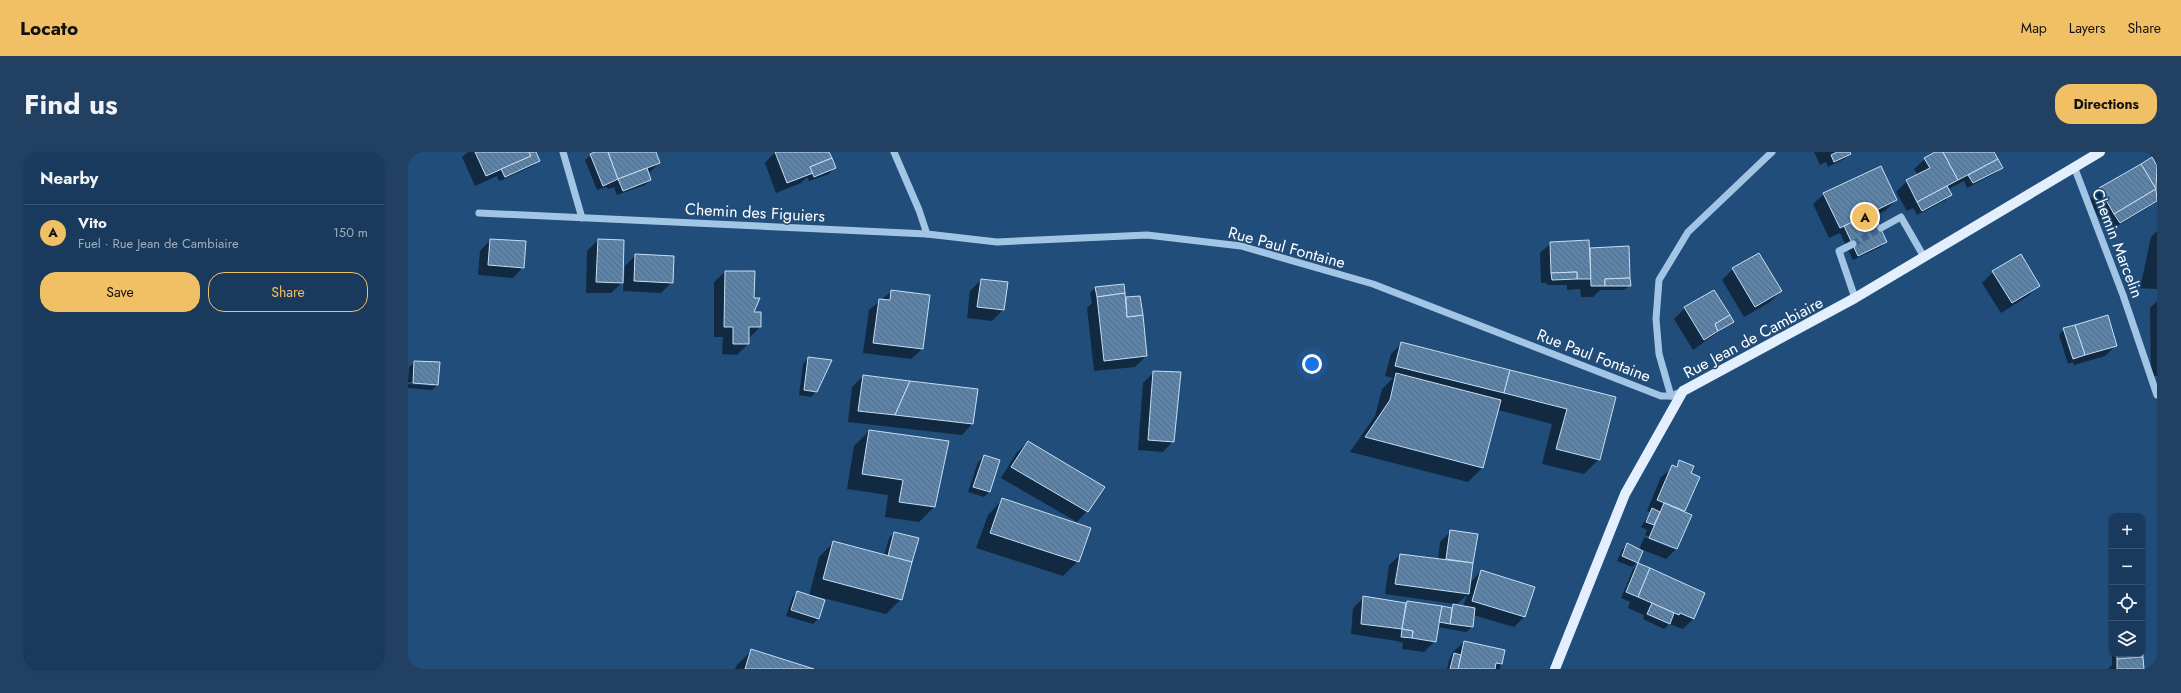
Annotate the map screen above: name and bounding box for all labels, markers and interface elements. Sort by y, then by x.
text: Locato [20,15,78,42]
text: Map [2021,18,2047,38]
text: Layers [2069,18,2105,38]
text: Share [2127,18,2161,38]
text: Find us [24,84,118,125]
button: Directions [2055,84,2157,124]
text: Nearby [40,166,98,190]
street label: Chemin Marcelin [2086,185,2149,301]
street label: Chemin des Figuiers [684,197,826,228]
pin: A [1852,202,1878,232]
text: Vito [78,212,107,234]
street label: Rue Paul Fontaine [1226,221,1348,274]
text: A [48,223,58,242]
text: 150 m [333,223,368,242]
text: Fuel · Rue Jean de Cambiaire [78,234,239,253]
button: Save [40,272,200,312]
button: Share [208,272,368,312]
street label: Rue Jean de Cambiaire [1679,291,1827,384]
street label: Rue Paul Fontaine [1534,323,1654,388]
your location [1302,354,1322,374]
map controls [2109,513,2145,657]
button: + [2109,513,2145,549]
button: − [2109,549,2145,585]
button: locate [2109,585,2145,621]
button: layers [2109,621,2145,657]

